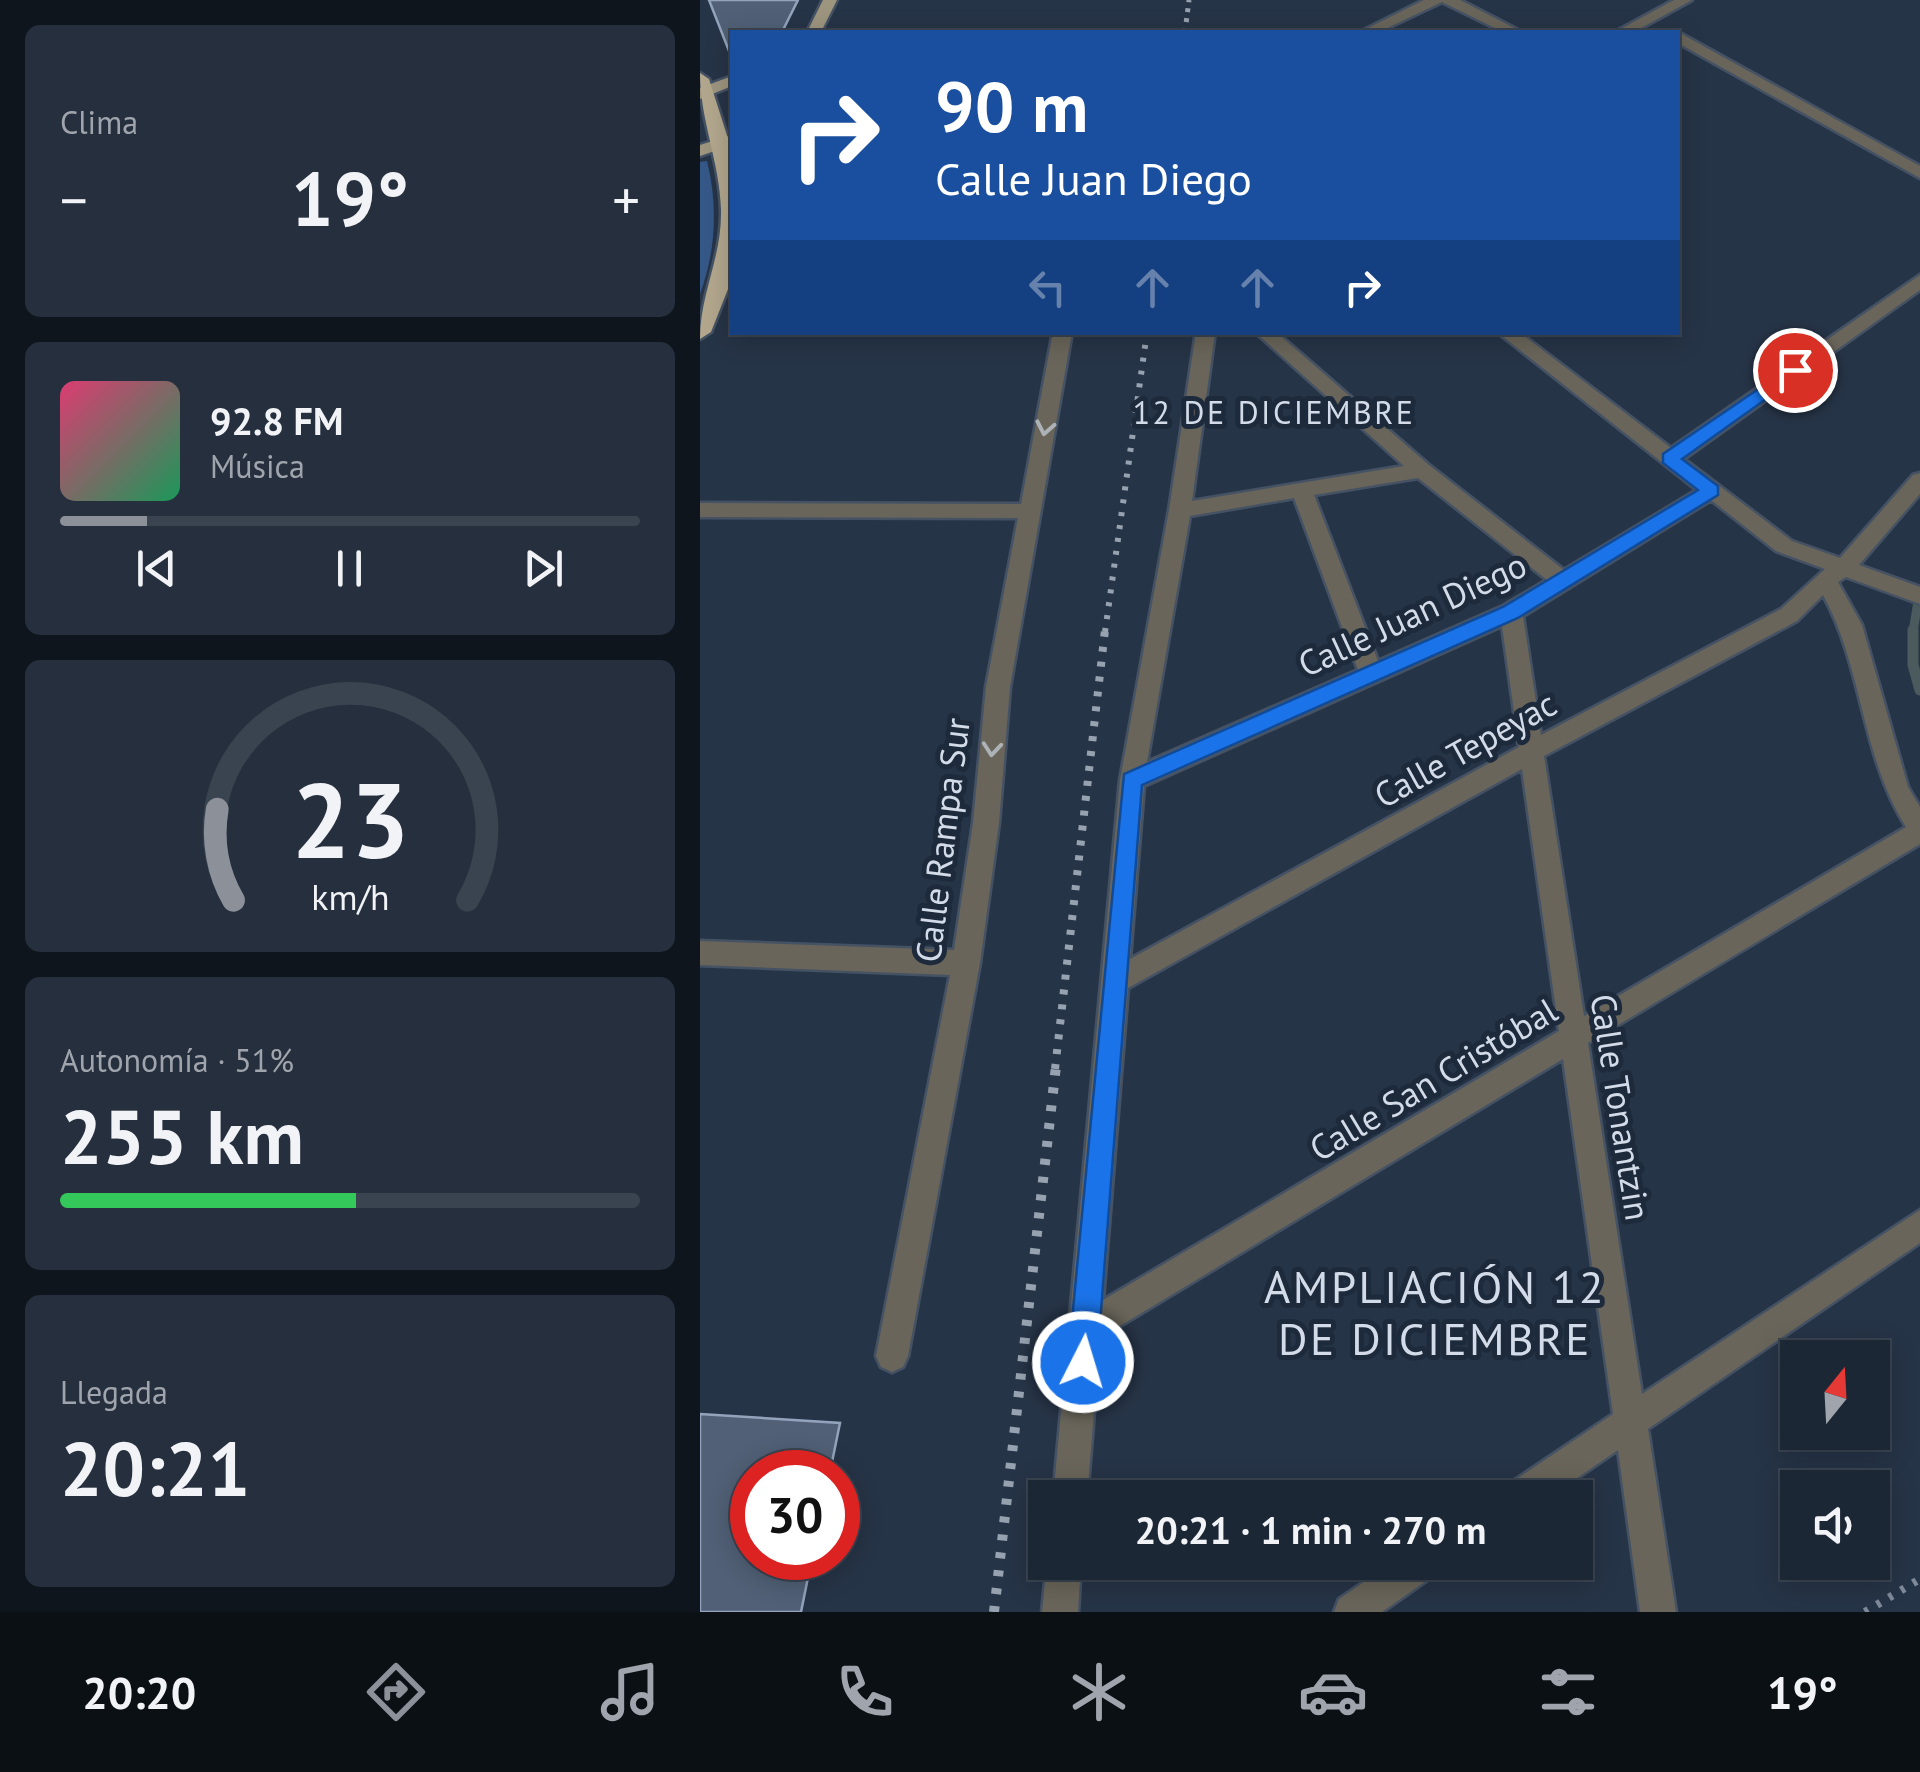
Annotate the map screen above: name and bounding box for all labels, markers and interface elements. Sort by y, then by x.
text: 90 m [935,61,1088,151]
icon: right [770,70,900,200]
text: Clima [60,101,138,143]
text: Calle Juan Diego [935,149,1252,207]
text: 19° [291,150,409,247]
text: − [60,164,88,235]
text: + [612,164,640,235]
icon: left [1020,260,1075,315]
icon: ahead [1125,260,1180,315]
icon: ahead [1230,260,1285,315]
icon: right [1335,260,1390,315]
pin [1753,328,1838,413]
icon: arrive [1768,343,1823,398]
district label: 12 DE DICIEMBRE [1133,391,1415,433]
text: 92.8 FM [210,396,343,445]
one-way arrow [1035,419,1056,436]
text: Música [210,445,305,487]
icon: previous [129,541,184,596]
icon: pause [322,541,377,596]
icon: next [516,541,571,596]
street label: Calle Juan Diego [1291,541,1533,687]
street label: Calle Tepeyac [1366,680,1564,818]
street label: Calle Rampa Sur [904,715,980,965]
one-way arrow [982,741,1004,757]
text: 23 [291,752,409,887]
text: km/h [311,874,389,920]
street label: Calle San Cristóbal [1301,987,1565,1171]
street label: Calle Tonantzin [1580,990,1662,1224]
text: Autonomía · 51% [60,1039,294,1081]
text: 255 km [60,1088,304,1185]
district label: AMPLIACIÓN 12 DE DICIEMBRE [1264,1257,1606,1367]
position arrow [1031,1310,1135,1414]
north arrow [1780,1340,1890,1450]
map controls [1780,1340,1890,1580]
text: Llegada [60,1371,168,1413]
text: 20:21 [60,1420,250,1517]
speed limit sign: 30 [730,1450,860,1580]
button: sound [1780,1470,1890,1580]
text: 20:21 · 1 min · 270 m [1135,1505,1486,1554]
icon: directions [361,1657,431,1727]
icon: music [595,1657,665,1727]
icon: phone [830,1657,900,1727]
icon: climate [1064,1657,1134,1727]
icon: car [1298,1657,1368,1727]
icon: filters [1533,1657,1603,1727]
text: 20:20 [82,1663,196,1721]
text: 19° [1767,1663,1838,1721]

